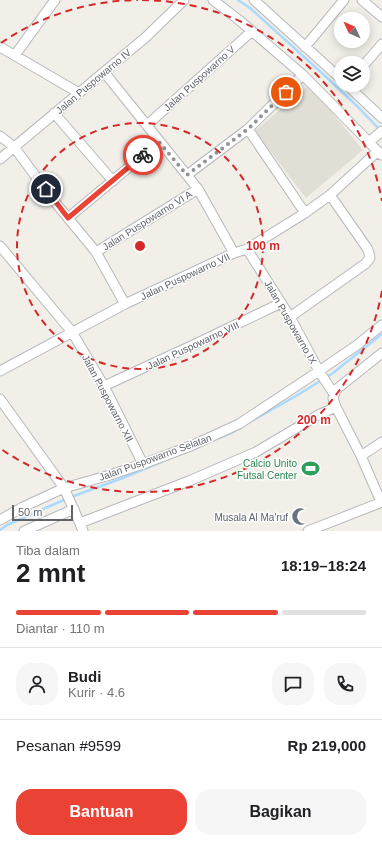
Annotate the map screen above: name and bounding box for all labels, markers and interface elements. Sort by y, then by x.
north arrow [334,12,370,48]
map controls [334,12,370,92]
street label: Jalan Puspowarno V [162,43,237,113]
street label: Jalan Puspowarno IV [54,47,133,116]
button: layers [334,56,370,92]
pin [269,75,303,109]
icon: bag [275,81,297,103]
courier [123,135,163,175]
icon: bike [132,144,154,166]
pin [29,172,63,206]
icon: home [35,178,57,200]
street label: Jalan Puspowarno VI A [101,188,194,252]
centre of rings [133,239,147,253]
text: 100 m [246,239,280,253]
street label: Jalan Puspowarno VII [139,251,232,302]
street label: Jalan Puspowarno IX [262,279,319,366]
street label: Jalan Puspowarno VIII [146,319,241,372]
street label: Jalan Puspowarno XII [80,353,135,444]
text: 200 m [297,413,331,427]
street label: Jalan Puspowarno Selatan [97,432,213,483]
place label: Calcio Unito Futsal Center [237,458,298,481]
sports icon: Calcio Unito Futsal Center [300,459,320,479]
scale bar [12,503,73,522]
text: 50 m [18,506,42,518]
mosque icon: Musala Al Ma'ruf [291,507,311,527]
place label: Musala Al Ma'ruf [214,512,288,523]
text: Tiba dalam [16,543,80,558]
text: 18:19–18:24 [281,557,366,574]
text: 2 mnt [16,558,85,588]
text: Diantar · 110 m [16,621,105,636]
button: person [16,663,58,705]
button: chat [272,663,314,705]
button: phone [324,663,366,705]
text: Budi [68,668,101,685]
text: Kurir · 4.6 [68,685,125,700]
text: Pesanan #9599 [16,737,121,754]
text: Rp 219,000 [288,737,366,754]
button: Bantuan [16,789,187,835]
button: Bagikan [195,789,366,835]

